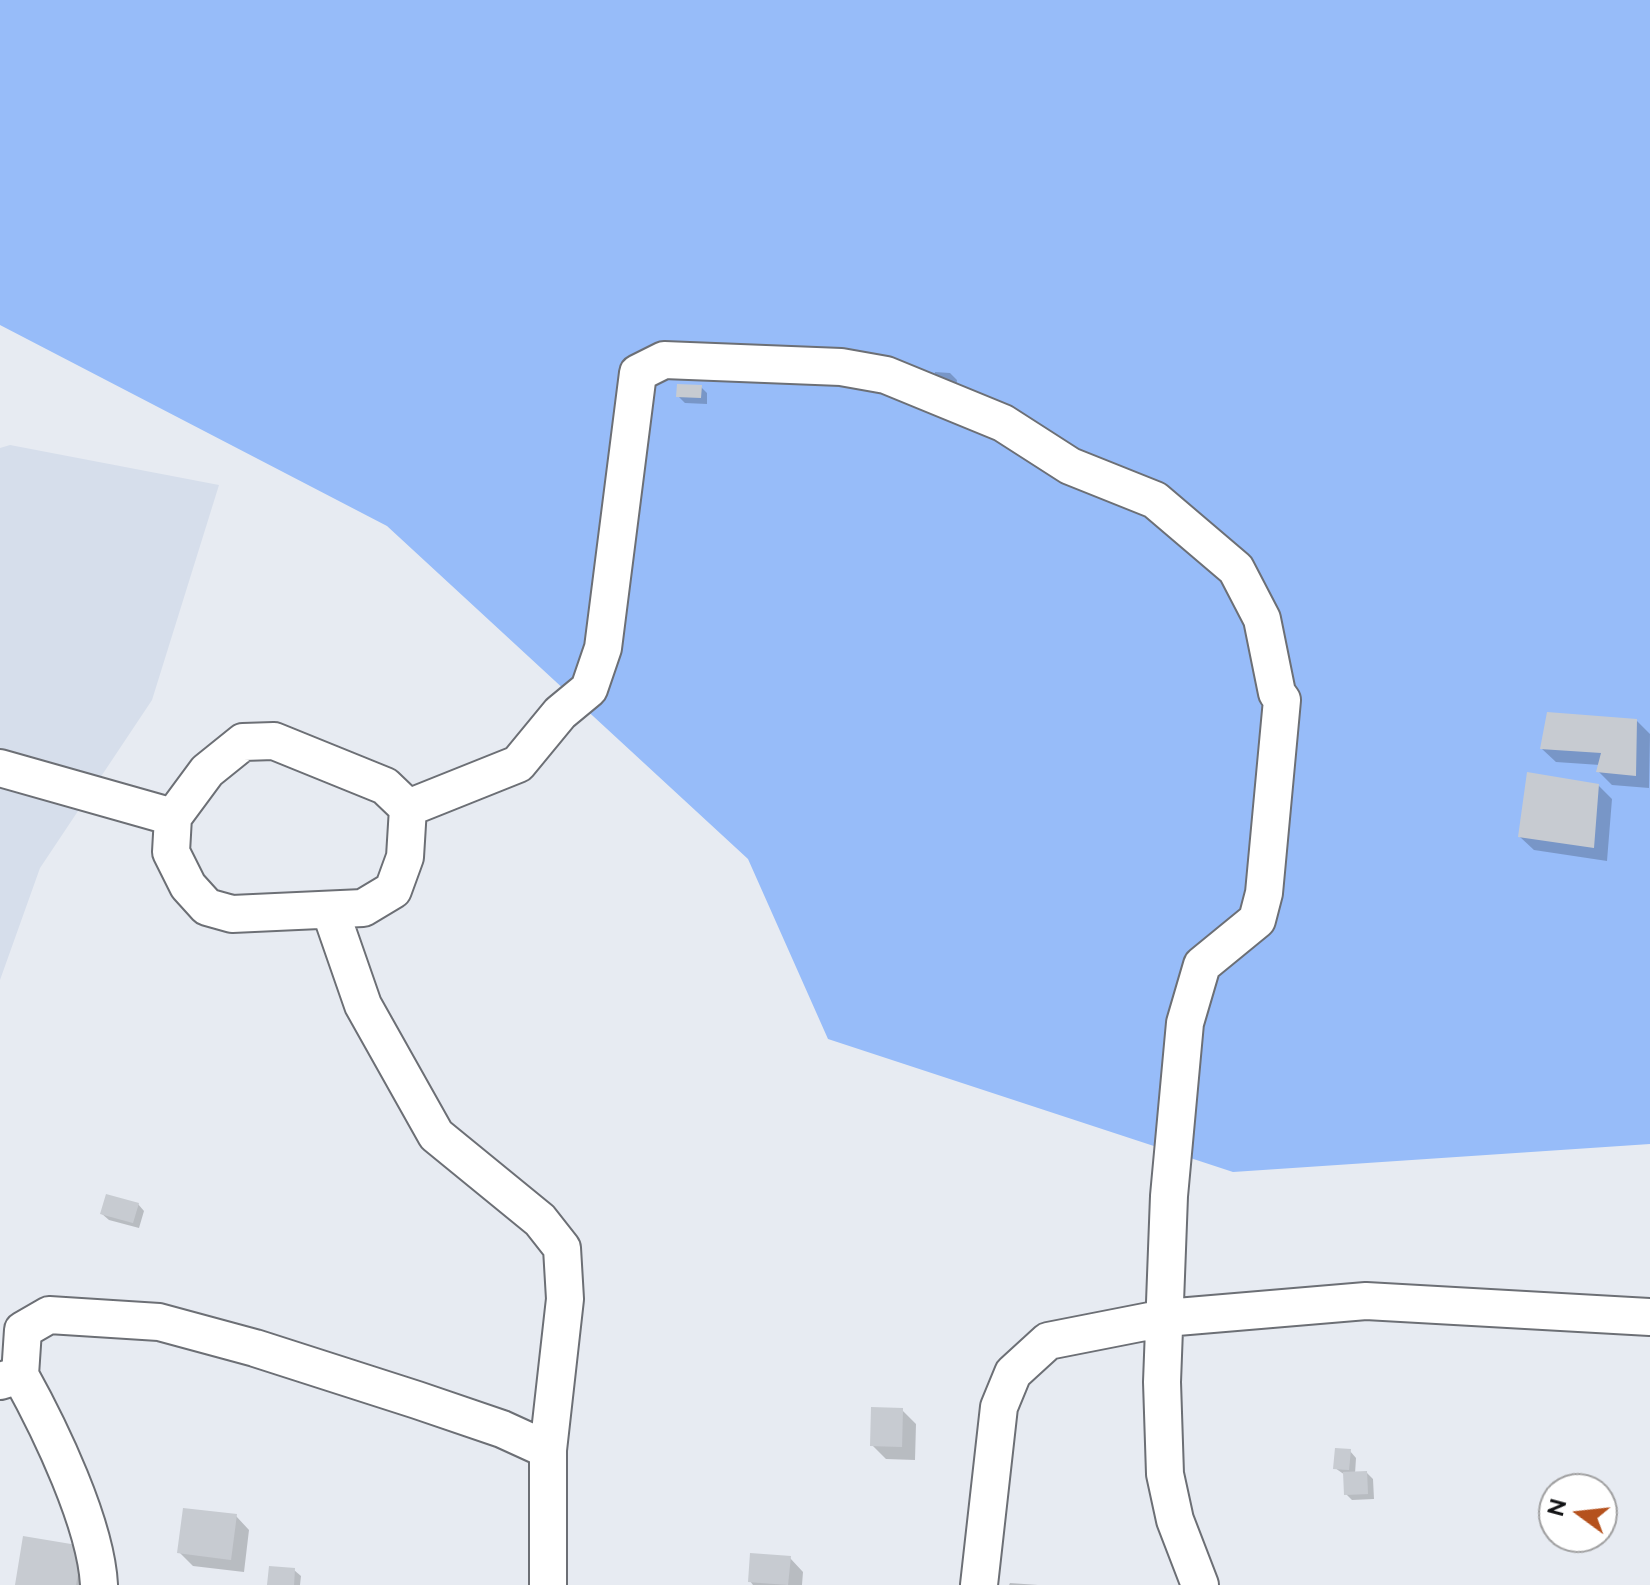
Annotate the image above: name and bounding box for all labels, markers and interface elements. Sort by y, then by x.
north arrow [1538,1473,1618,1553]
text: N [1542,1496,1571,1519]

